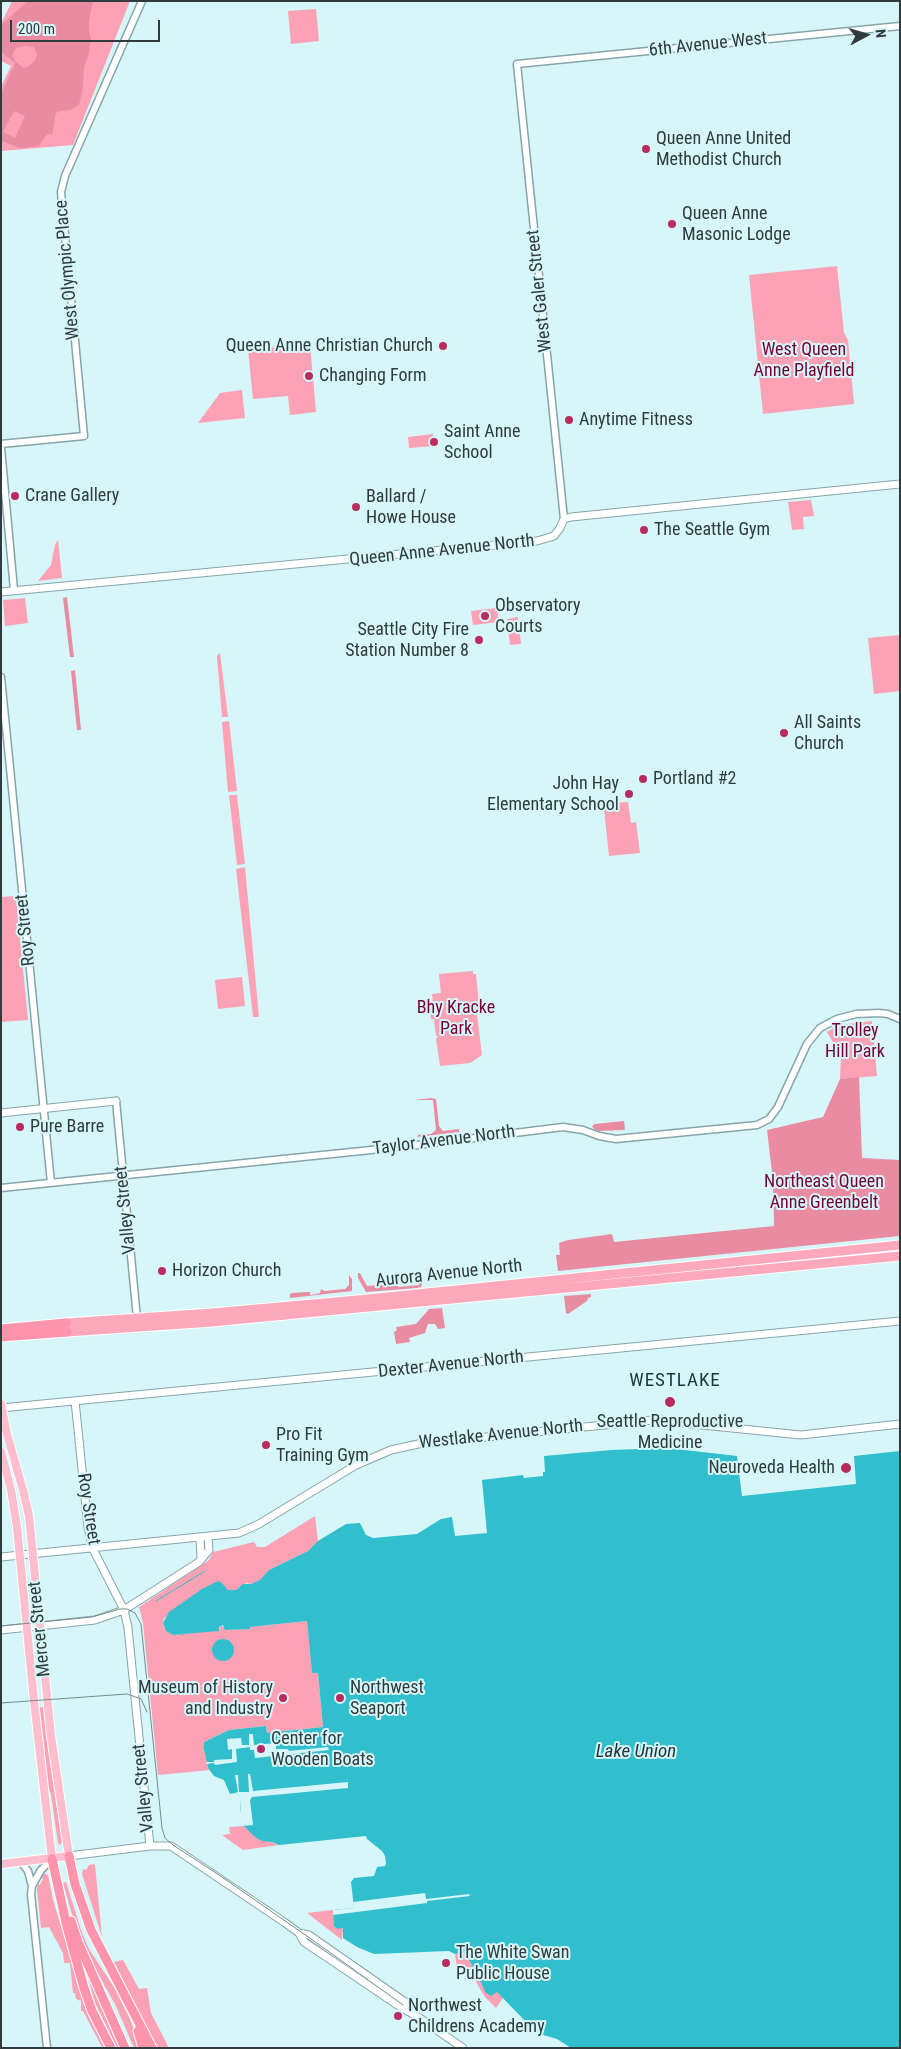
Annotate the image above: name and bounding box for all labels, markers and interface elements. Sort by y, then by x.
scale bar [12,10,162,42]
north arrow [841,10,891,60]
text: 200 m [18,20,55,38]
street label: 6th Avenue West [648,28,768,62]
text: N [873,28,889,39]
place label: Queen Anne United Methodist Church [656,128,791,170]
marker: Queen Anne United Methodist Church [640,143,652,155]
street label: West Olympic Place [51,199,85,341]
place label: Queen Anne Masonic Lodge [682,203,791,245]
marker: Queen Anne Masonic Lodge [666,218,678,230]
street label: West Galer Street [523,229,557,353]
place label: Queen Anne Christian Church [226,335,433,357]
park label: West Queen Anne Playfield [754,339,854,382]
marker: Queen Anne Christian Church [437,340,449,352]
place label: Changing Form [319,365,427,387]
marker: Changing Form [303,370,315,382]
place label: Anytime Fitness [579,409,693,431]
marker: Anytime Fitness [563,414,575,426]
place label: Saint Anne School [444,421,521,464]
marker: Saint Anne School [428,436,440,448]
place label: Crane Gallery [25,485,119,507]
place label: Ballard / Howe House [366,486,456,528]
marker: Crane Gallery [9,490,21,502]
marker: Ballard / Howe House [350,501,362,513]
place label: The Seattle Gym [654,519,770,541]
marker: The Seattle Gym [638,524,650,536]
street label: Queen Anne Avenue North [349,531,535,571]
place label: Observatory Courts [495,595,580,638]
marker: Observatory Courts [479,610,491,622]
place label: Seattle City Fire Station Number 8 [345,619,469,662]
marker: Seattle City Fire Station Number 8 [473,634,485,646]
place label: All Saints Church [794,712,861,754]
marker: All Saints Church [778,727,790,739]
place label: Portland #2 [653,768,736,790]
place label: John Hay Elementary School [487,773,619,816]
marker: Portland #2 [637,773,649,785]
marker: John Hay Elementary School [623,788,635,800]
street label: Roy Street [11,893,41,967]
park label: Bhy Kracke Park [417,997,495,1040]
park label: Trolley Hill Park [825,1020,885,1062]
place label: Pure Barre [30,1116,104,1138]
marker: Pure Barre [14,1121,26,1133]
street label: Taylor Avenue North [372,1122,516,1160]
street label: Valley Street [111,1165,141,1255]
park label: Northeast Queen Anne Greenbelt [764,1171,884,1214]
street label: Aurora Avenue North [375,1256,523,1292]
place label: Horizon Church [172,1260,281,1282]
marker: Horizon Church [156,1265,168,1277]
street label: Dexter Avenue North [377,1347,525,1383]
district label: WESTLAKE [628,1370,722,1392]
marker: Seattle Reproductive Medicine [663,1395,677,1409]
place label: Seattle Reproductive Medicine [597,1411,743,1454]
street label: Westlake Avenue North [418,1416,584,1454]
place label: Pro Fit Training Gym [276,1424,369,1466]
marker: Pro Fit Training Gym [260,1439,272,1451]
place label: Neuroveda Health [708,1457,835,1479]
marker: Neuroveda Health [839,1461,853,1475]
street label: Roy Street [72,1472,104,1546]
street label: Mercer Street [24,1580,56,1678]
place label: Museum of History and Industry [138,1677,273,1720]
place label: Northwest Seaport [350,1677,424,1720]
marker: Museum of History and Industry [277,1692,289,1704]
marker: Northwest Seaport [334,1692,346,1704]
place label: Center for Wooden Boats [271,1728,374,1770]
water label: Lake Union [596,1741,676,1763]
street label: Valley Street [129,1743,159,1833]
marker: Center for Wooden Boats [255,1743,267,1755]
place label: The White Swan Public House [456,1942,569,1985]
marker: The White Swan Public House [440,1957,452,1969]
place label: Northwest Childrens Academy [408,1995,545,2038]
marker: Northwest Childrens Academy [392,2010,404,2022]

